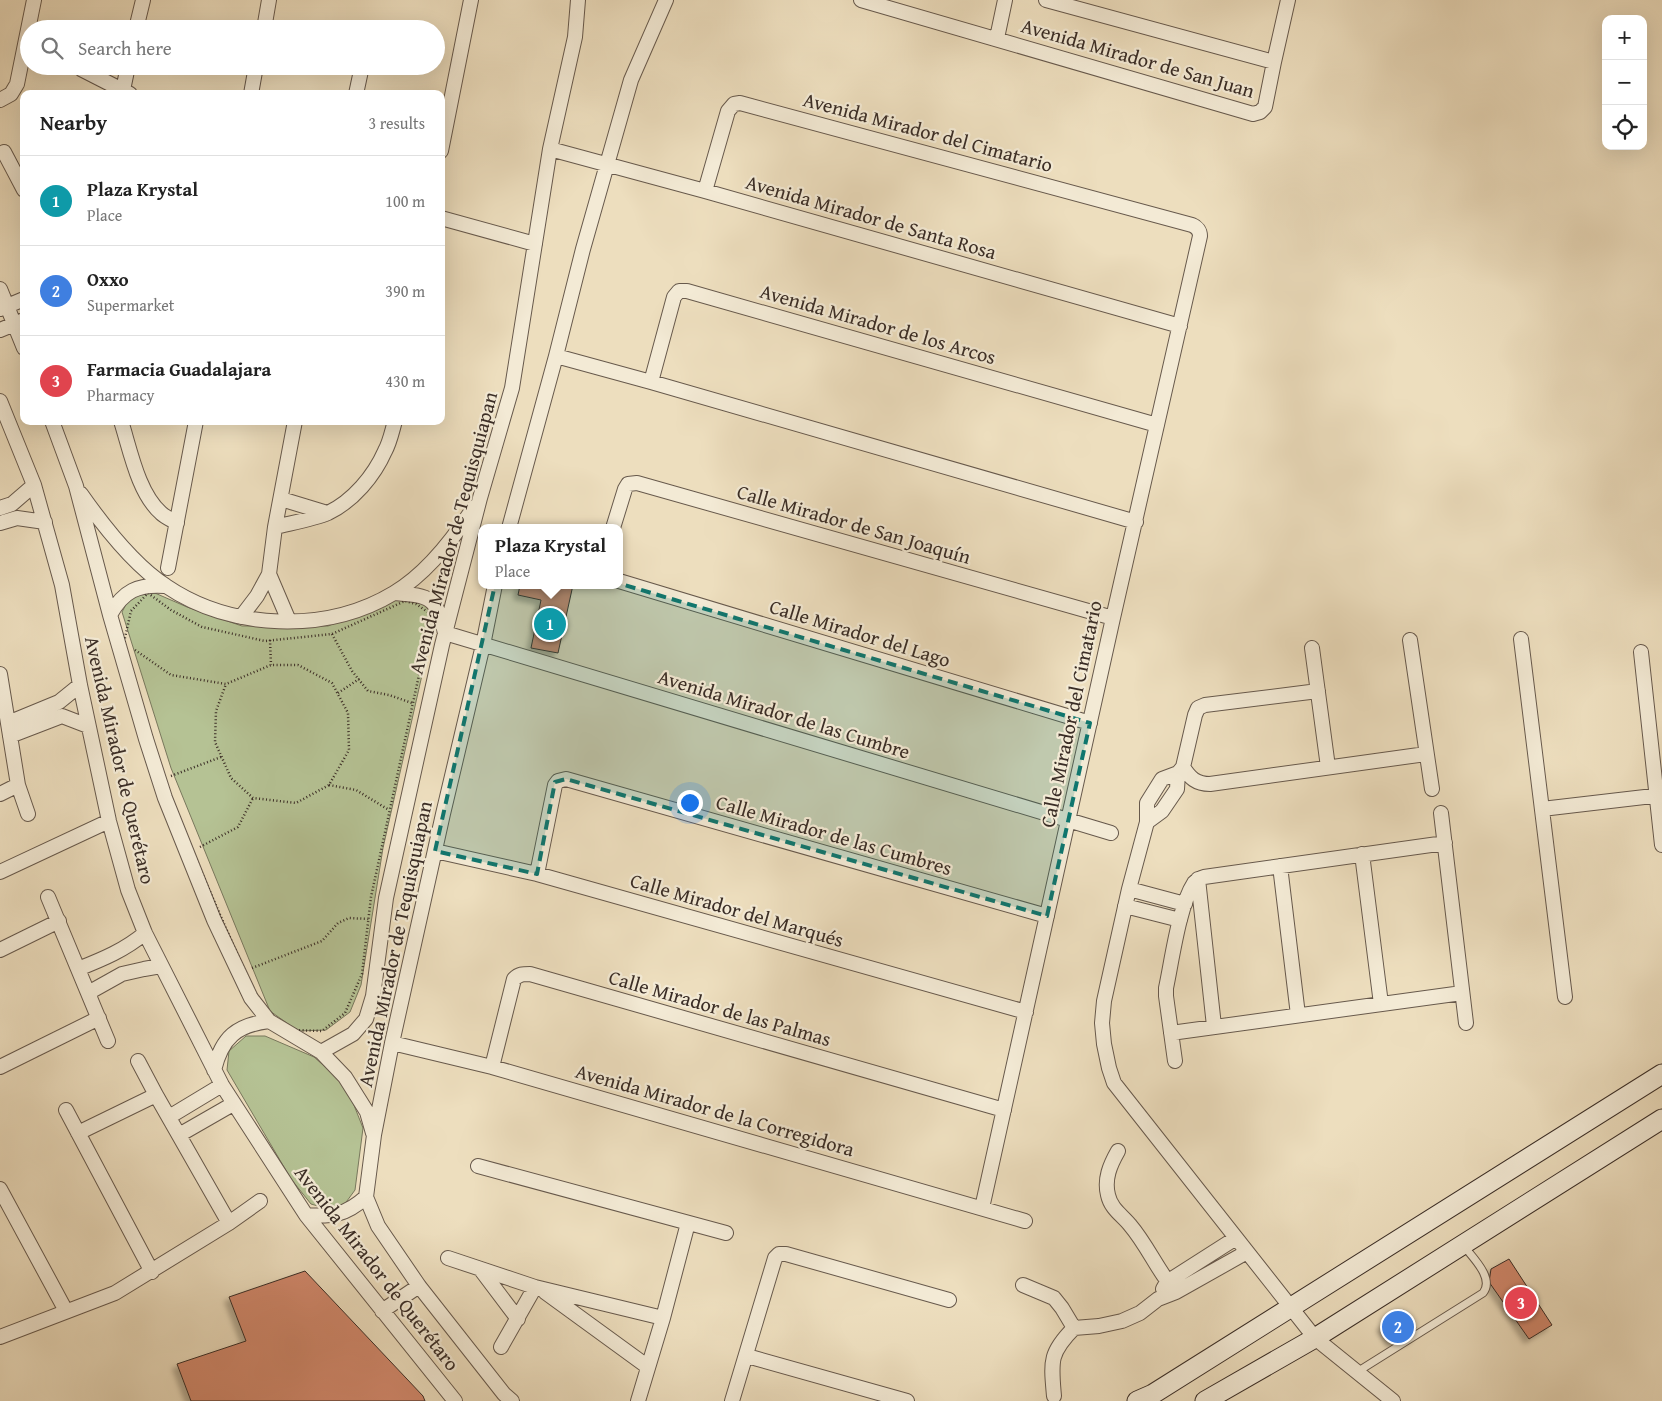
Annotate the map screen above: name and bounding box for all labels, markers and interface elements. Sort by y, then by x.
street label: Avenida Mirador de San Juan [1018,10,1258,105]
map controls [1602,15,1647,150]
button: + [1602,15,1647,60]
search box [20,20,445,75]
icon: search [38,34,66,62]
text: Search here [78,34,172,62]
button: − [1602,60,1647,105]
street label: Avenida Mirador del Cimatario [800,84,1056,179]
button: locate [1602,105,1647,150]
text: Nearby [40,107,107,138]
text: 3 results [368,111,425,135]
street label: Avenida Mirador de Santa Rosa [742,167,1000,266]
text: Plaza Krystal [87,175,198,203]
text: 1 [52,189,60,213]
text: 100 m [385,189,425,213]
text: Place [87,203,122,227]
text: Oxxo [87,265,129,293]
street label: Avenida Mirador de los Arcos [757,276,1000,371]
text: 2 [52,279,60,303]
text: 390 m [385,279,425,303]
text: Supermarket [87,293,174,317]
text: Farmacia Guadalajara [87,355,271,383]
text: 3 [52,369,60,393]
text: 430 m [385,369,425,393]
text: Pharmacy [87,383,154,407]
street label: Avenida Mirador de Tequisquiapan [401,388,504,677]
street label: Calle Mirador de San Joaquín [734,476,974,571]
popup [478,524,623,589]
text: Plaza Krystal [495,531,606,559]
text: Place [495,559,530,583]
street label: Calle Mirador del Lago [766,591,954,674]
street label: Calle Mirador del Cimatario [1032,598,1109,830]
pin: 1 [534,605,566,643]
street label: Avenida Mirador de Querétaro [78,633,163,887]
street label: Avenida Mirador de las Cumbre [655,661,914,766]
street label: Calle Mirador de las Cumbres [713,787,955,882]
your location [677,790,703,816]
street label: Avenida Mirador de Tequisquiapan [350,798,439,1089]
street label: Calle Mirador del Marqués [627,865,847,954]
street label: Calle Mirador de las Palmas [606,962,835,1053]
street label: Avenida Mirador de la Corregidora [572,1056,859,1163]
street label: Avenida Mirador de Querétaro [288,1159,467,1377]
pin: 3 [1505,1284,1537,1322]
pin: 2 [1382,1308,1414,1346]

